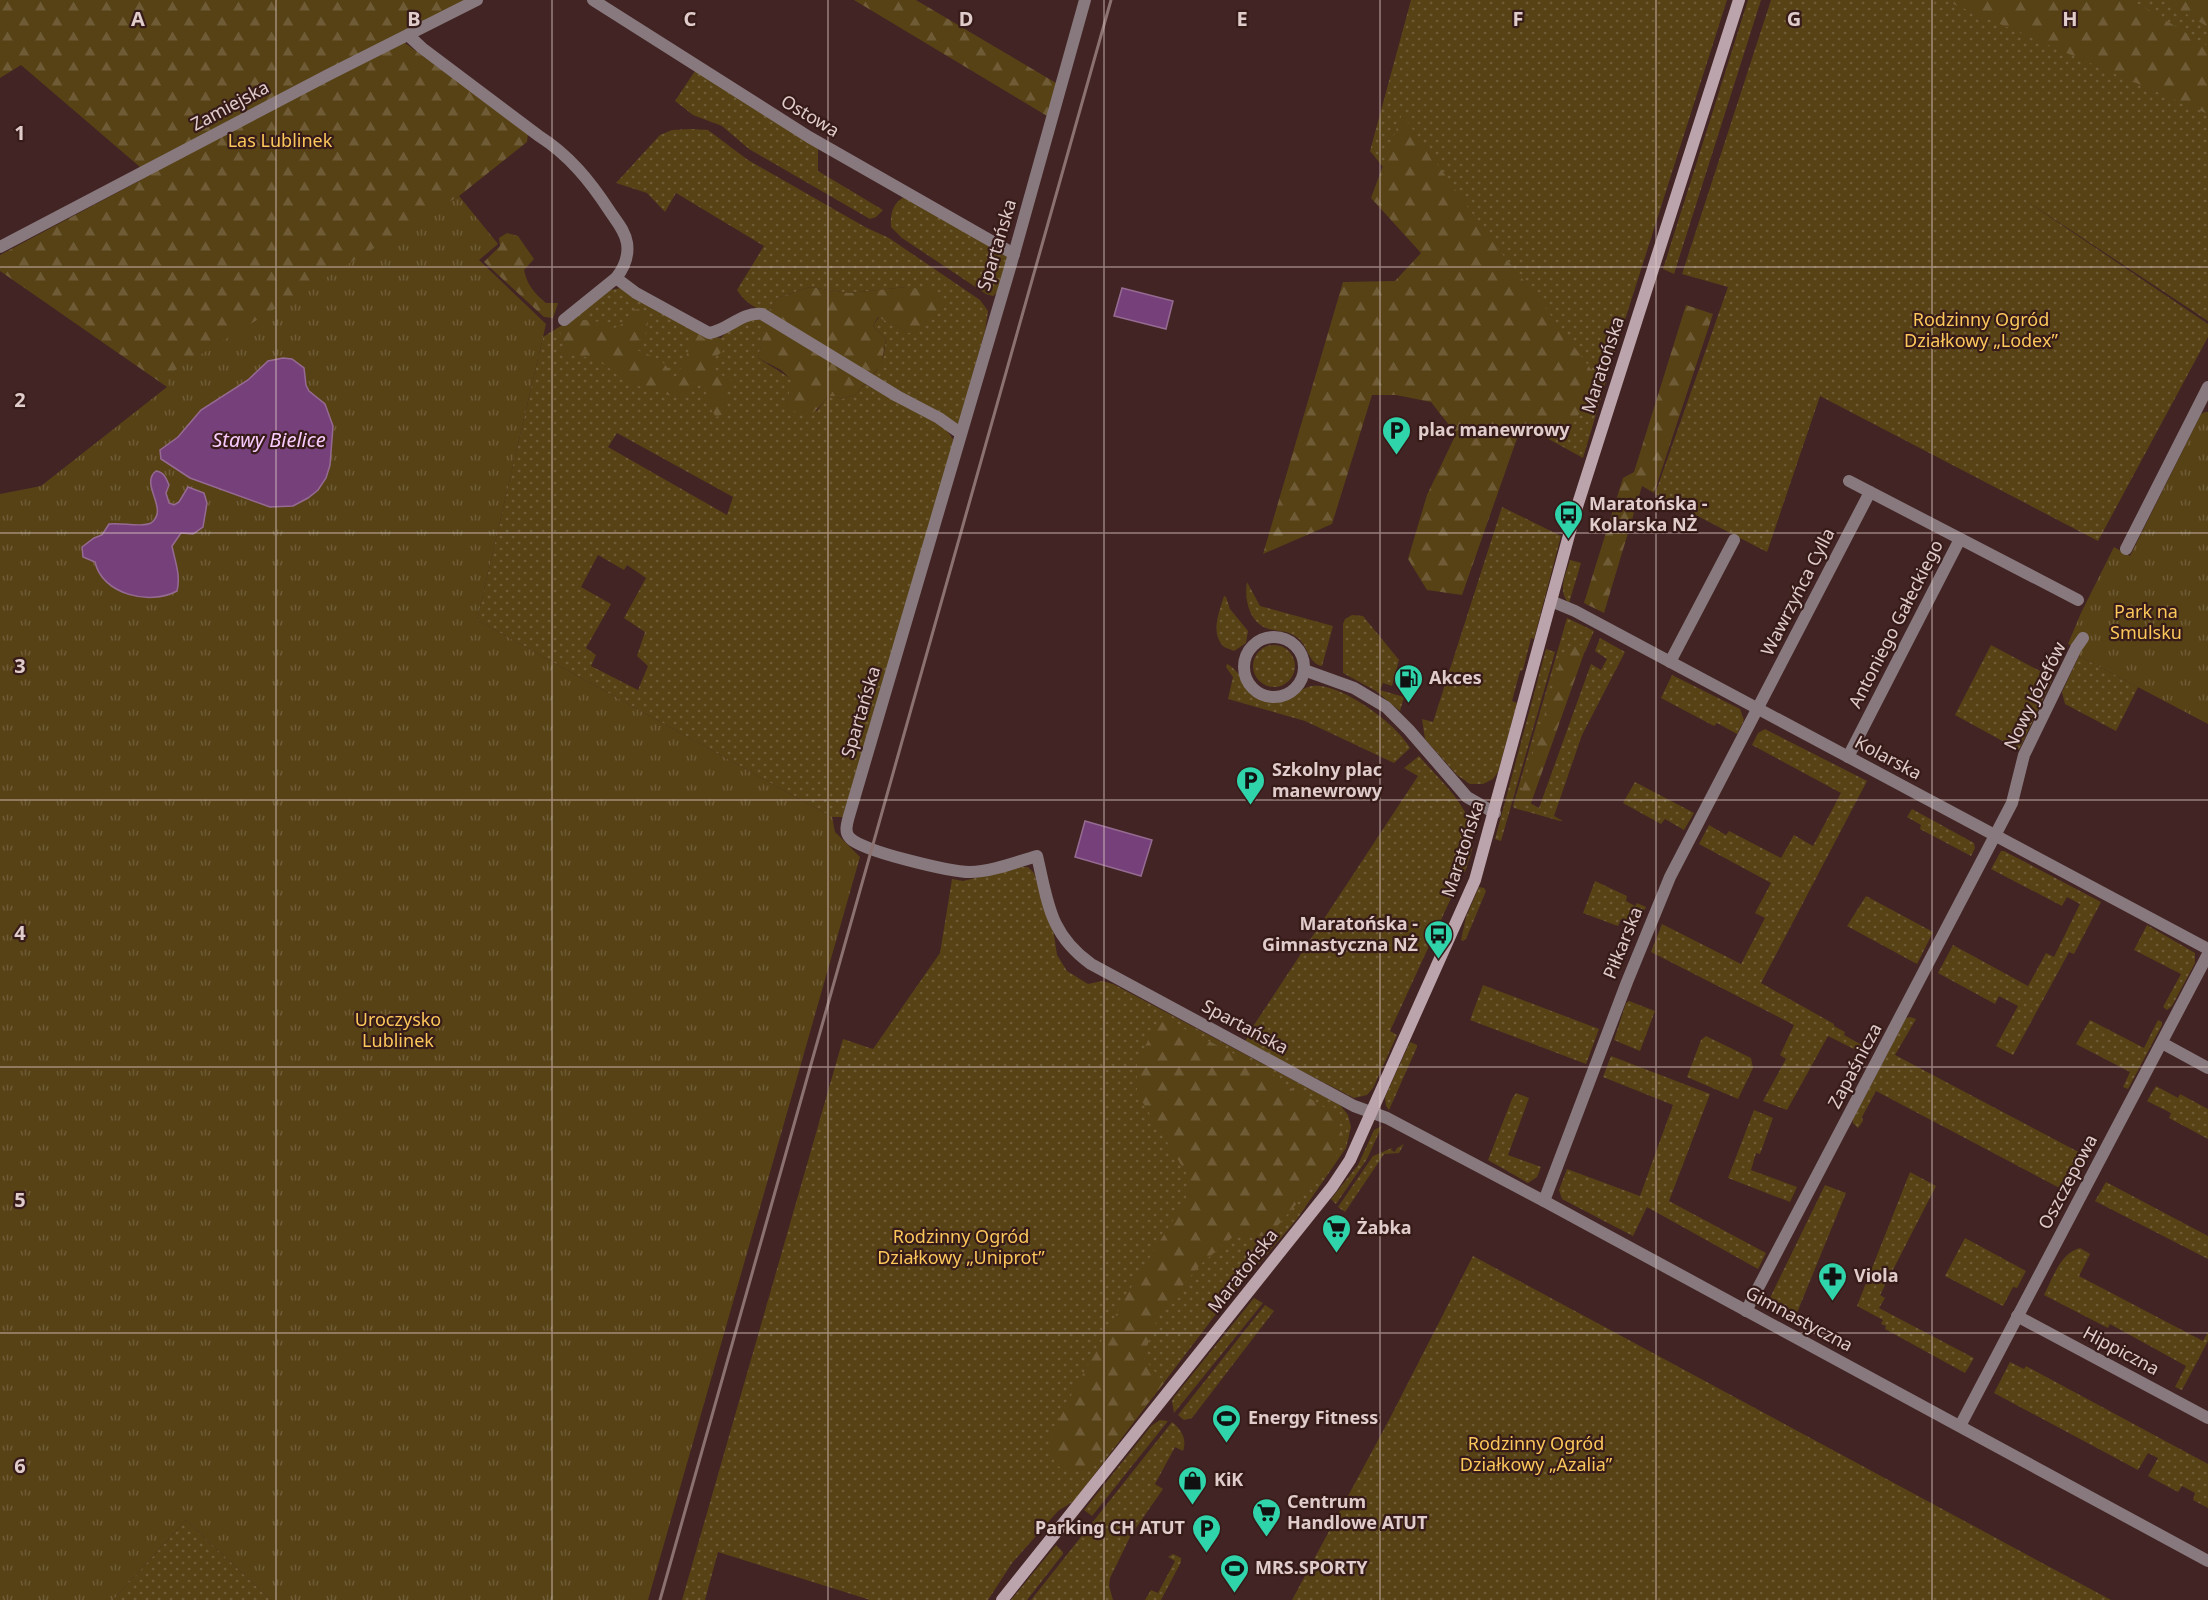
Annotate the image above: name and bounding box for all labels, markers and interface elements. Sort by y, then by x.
text: A [131,5,145,32]
text: B [407,5,421,32]
text: C [684,5,697,32]
text: D [959,5,973,32]
text: E [1236,5,1248,32]
text: F [1513,5,1523,32]
text: G [1787,5,1801,32]
text: H [2062,5,2078,32]
street label: Zamiejska [186,75,273,136]
street label: Ostowa [777,88,844,142]
text: 1 [14,119,26,146]
park label: Las Lublinek [228,128,333,152]
street label: Spartańska [971,196,1021,293]
park label: Rodzinny Ogród Działkowy „Lodex” [1904,307,2058,352]
street label: Maratońska [1575,313,1629,416]
text: 2 [14,386,26,413]
parking icon: plac manewrowy [1381,414,1413,456]
place label: plac manewrowy [1418,417,1570,441]
water label: Stawy Bielice [212,426,326,453]
place label: Maratońska - Kolarska NŻ [1589,491,1708,536]
bus stop icon: Maratońska - Kolarska NŻ [1552,498,1584,540]
street label: Wawrzyńca Cylla [1755,524,1840,659]
street label: Antoniego Gałeckiego [1842,535,1948,712]
park label: Park na Smulsku [2110,599,2182,644]
street label: Nowy Józefów [1998,638,2071,754]
text: 3 [14,652,26,679]
fuel station icon: Akces [1392,662,1424,704]
street label: Spartańska [835,663,885,760]
place label: Akces [1429,665,1482,689]
street label: Kolarska [1851,729,1926,785]
place label: Szkolny plac manewrowy [1272,757,1383,802]
parking icon: Szkolny plac manewrowy [1235,764,1267,806]
street label: Maratońska [1435,797,1489,900]
street label: Piłkarska [1597,903,1647,982]
place label: Maratońska - Gimnastyczna NŻ [1262,911,1418,956]
bus stop icon: Maratońska - Gimnastyczna NŻ [1423,918,1455,960]
text: 4 [14,919,26,946]
street label: Spartańska [1198,993,1293,1059]
park label: Uroczysko Lublinek [355,1007,441,1052]
street label: Zapaśnicza [1822,1019,1887,1112]
street label: Oszczepowa [2032,1130,2102,1233]
text: 5 [14,1186,26,1213]
supermarket icon: Żabka [1320,1212,1352,1254]
place label: Żabka [1357,1215,1412,1239]
street label: Maratońska [1202,1223,1283,1317]
park label: Rodzinny Ogród Działkowy „Uniprot” [877,1224,1045,1269]
pharmacy icon: Viola [1817,1260,1849,1302]
place label: Viola [1854,1263,1898,1287]
street label: Gimnastyczna [1742,1280,1857,1357]
street label: Hippiczna [2079,1320,2164,1380]
sports icon: Energy Fitness [1211,1402,1243,1444]
place label: Energy Fitness [1248,1405,1378,1429]
park label: Rodzinny Ogród Działkowy „Azalia” [1460,1431,1613,1476]
text: 6 [14,1452,26,1479]
shop icon: KiK [1177,1464,1209,1506]
place label: KiK [1214,1467,1243,1491]
place label: Centrum Handlowe ATUT [1287,1489,1428,1534]
supermarket icon: Centrum Handlowe ATUT [1250,1496,1282,1538]
parking icon: Parking CH ATUT [1190,1512,1222,1554]
place label: Parking CH ATUT [1035,1515,1186,1539]
sports icon: MRS.SPORTY [1218,1552,1250,1594]
place label: MRS.SPORTY [1255,1555,1368,1579]

